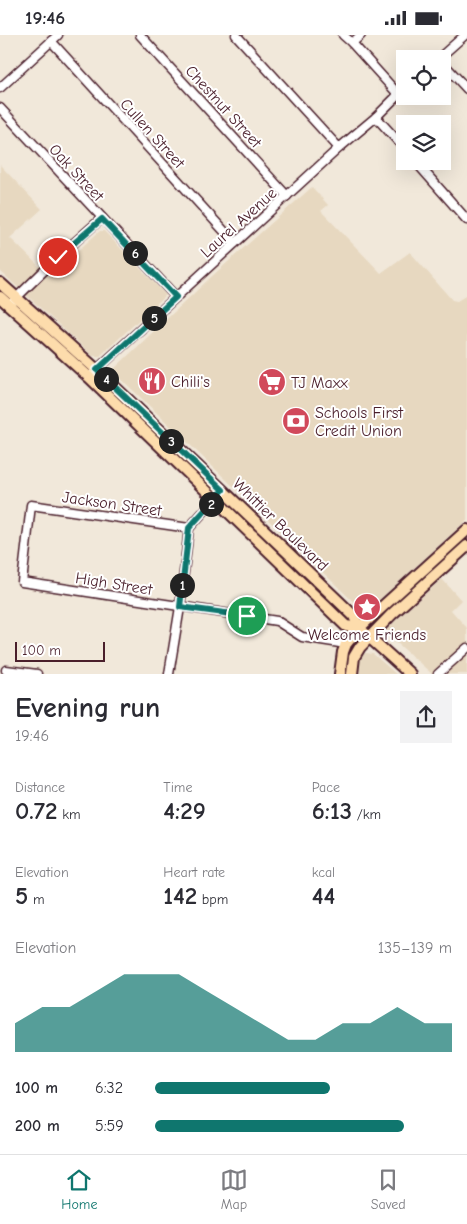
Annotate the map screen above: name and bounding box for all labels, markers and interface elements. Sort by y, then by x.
text: 19:46 [25,7,65,29]
map controls [396,50,451,170]
button: locate [396,50,451,105]
street label: Chestnut Street [182,62,265,152]
street label: Cullen Street [116,95,188,172]
button: layers [396,115,451,170]
street label: Oak Street [45,140,108,205]
street label: Laurel Avenue [197,184,280,261]
pin [37,236,79,278]
pin: 6 [122,241,148,265]
icon: check [44,243,72,271]
text: 6 [132,245,139,262]
pin: 5 [142,305,166,331]
text: 5 [151,310,158,327]
restaurant icon: Chili's [137,366,167,396]
pin: 4 [94,367,118,391]
supermarket icon: TJ Maxx [257,367,287,397]
text: 4 [103,371,110,388]
place label: Chili's [171,373,210,391]
place label: TJ Maxx [291,374,348,392]
place label: Schools First Credit Union [315,404,403,440]
bank icon: Schools First Credit Union [281,406,311,436]
pin: 3 [158,429,184,453]
text: 3 [168,433,175,450]
street label: Whittier Boulevard [229,475,332,575]
street label: Jackson Street [61,488,163,520]
pin: 2 [198,491,224,517]
text: 2 [208,496,215,513]
street label: High Street [74,569,154,599]
pin: 1 [170,573,194,597]
text: 1 [180,577,185,594]
place icon: Welcome Friends [352,592,382,622]
pin [226,595,268,637]
icon: arrive [233,602,261,630]
place label: Welcome Friends [308,626,426,644]
scale bar [15,639,105,662]
text: 100 m [22,642,61,659]
button: share [400,691,452,743]
text: Evening run [15,692,160,724]
text: 19:46 [15,727,49,745]
text: Distance [15,779,65,796]
text: Time [163,779,192,796]
text: Pace [312,779,340,796]
text: 0.72 [15,796,58,825]
text: 4:29 [163,796,206,825]
text: 6:13 [312,796,352,825]
text: km [58,806,81,823]
text: /km [352,806,381,823]
text: Elevation [15,864,69,881]
text: Heart rate [163,864,225,881]
text: kcal [312,864,335,881]
text: 5 [15,881,28,910]
text: 142 [163,881,197,910]
text: 44 [312,881,335,910]
text: m [28,891,45,908]
text: bpm [197,891,228,908]
text: Elevation [15,939,76,957]
text: 135–139 m [378,939,452,957]
text: 100 m [15,1079,58,1097]
text: 6:32 [95,1079,123,1097]
text: 200 m [15,1117,60,1135]
text: 5:59 [95,1117,124,1135]
tab: Home [61,1166,97,1213]
tab: Map [220,1166,248,1213]
tab: Saved [371,1166,406,1213]

